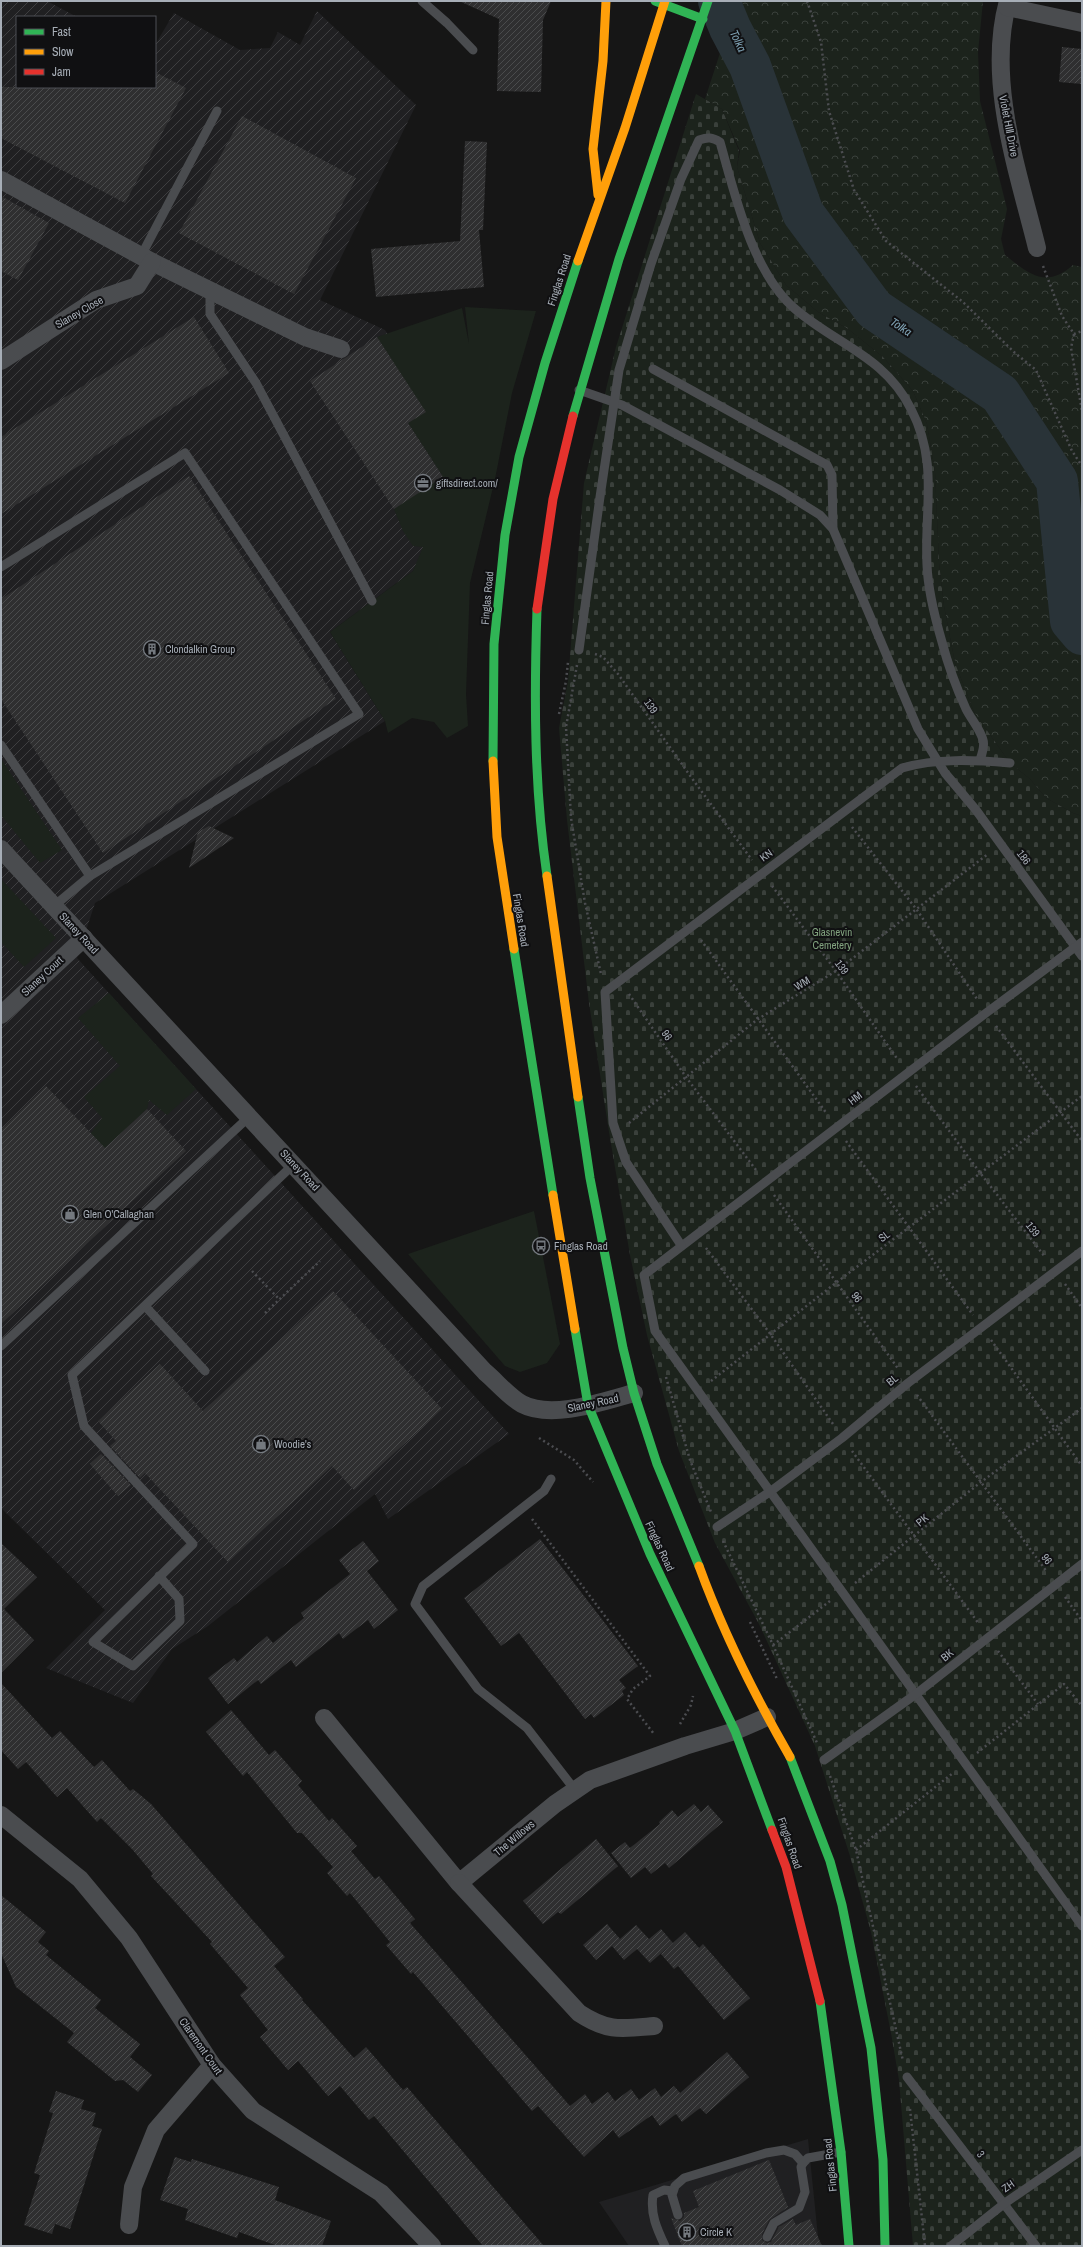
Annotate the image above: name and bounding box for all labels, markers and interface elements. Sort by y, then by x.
legend [16,16,156,88]
text: Fast [52,24,71,40]
water label: Tolka [726,27,750,55]
text: Slow [52,44,74,60]
text: Jam [52,64,71,80]
street label: Violet HIll Drive [996,94,1022,158]
street label: Finglas Road [544,252,574,308]
street label: Slaney Close [52,293,106,331]
water label: Tolka [887,314,915,340]
office icon: giftsdirect.com/ [413,473,433,493]
place label: giftsdirect.com/ [436,476,498,490]
street label: Finglas Road [478,571,496,625]
building icon: Clondalkin Group [142,639,162,659]
place label: Clondalkin Group [165,642,235,656]
street label: 139 [641,696,661,716]
street label: KN [757,846,775,864]
street label: 186 [1014,847,1034,867]
street label: Finglas Road [510,892,532,948]
street label: Slaney Road [56,909,102,957]
park label: Glasnevin Cemetery [812,925,852,952]
street label: Slaney Court [18,953,66,999]
street label: 139 [832,957,852,977]
street label: WM [791,973,813,993]
street label: 96 [658,1027,676,1043]
street label: HM [845,1088,865,1108]
street label: Slaney Road [277,1146,323,1194]
shop icon: Glen O'Callaghan [60,1204,80,1224]
place label: Glen O'Callaghan [83,1207,154,1221]
street label: 139 [1023,1219,1043,1239]
street label: SL [875,1227,893,1245]
bus stop icon: Finglas Road [531,1236,551,1256]
place label: Finglas Road [554,1239,608,1253]
street label: 96 [848,1289,866,1305]
street label: BL [883,1371,901,1389]
street label: Slaney Road [566,1391,620,1415]
shop icon: Woodie's [251,1434,271,1454]
place label: Woodie's [274,1437,312,1451]
street label: PK [913,1511,931,1529]
street label: Finglas Road [642,1519,678,1573]
street label: 96 [1038,1551,1056,1567]
street label: BK [938,1646,956,1664]
street label: Finglas Road [775,1815,805,1871]
street label: The Willows [491,1817,538,1859]
street label: Claremont Court [176,2015,226,2078]
street label: Finglas Road [820,2138,840,2192]
street label: 3 [974,2148,988,2160]
street label: ZH [999,2177,1017,2195]
building icon: Circle K [677,2222,697,2242]
place label: Circle K [700,2225,732,2239]

